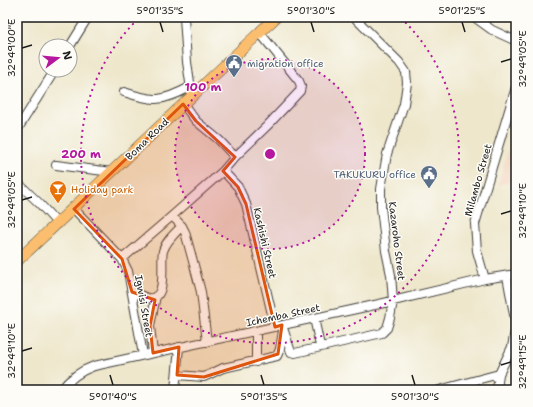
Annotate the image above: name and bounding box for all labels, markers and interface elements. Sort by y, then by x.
text: 5°01'35"S [137,4,184,17]
text: 5°01'30"S [287,4,335,17]
text: 5°01'25"S [439,4,486,17]
text: 32°49'00"E [5,19,18,77]
text: 32°49'05"E [516,30,529,88]
north arrow [38,38,78,78]
text: N [59,49,76,62]
public building icon: migration office [224,53,244,78]
place label: migration office [247,57,324,70]
text: 100 m [185,79,222,95]
street label: Boma Road [123,115,172,163]
street label: Milambo Street [461,142,495,218]
text: 200 m [61,146,101,162]
centre of rings [263,147,277,161]
public building icon: TAKUKURU office [419,164,439,189]
place label: TAKUKURU office [334,168,416,181]
text: 32°49'05"E [5,171,18,229]
bar icon: Holiday park [48,179,68,204]
place label: Holiday park [71,183,134,196]
text: 32°49'10"E [516,183,529,239]
street label: Kazaroho Street [386,201,408,281]
street label: Kashishi Street [251,206,279,280]
street label: Igwisi Street [132,274,156,338]
street label: Ichemba Street [245,301,321,329]
text: 32°49'10"E [5,323,18,379]
text: 32°49'15"E [516,335,529,389]
text: 5°01'40"S [89,390,137,403]
text: 5°01'35"S [241,390,288,403]
text: 5°01'30"S [391,390,439,403]

